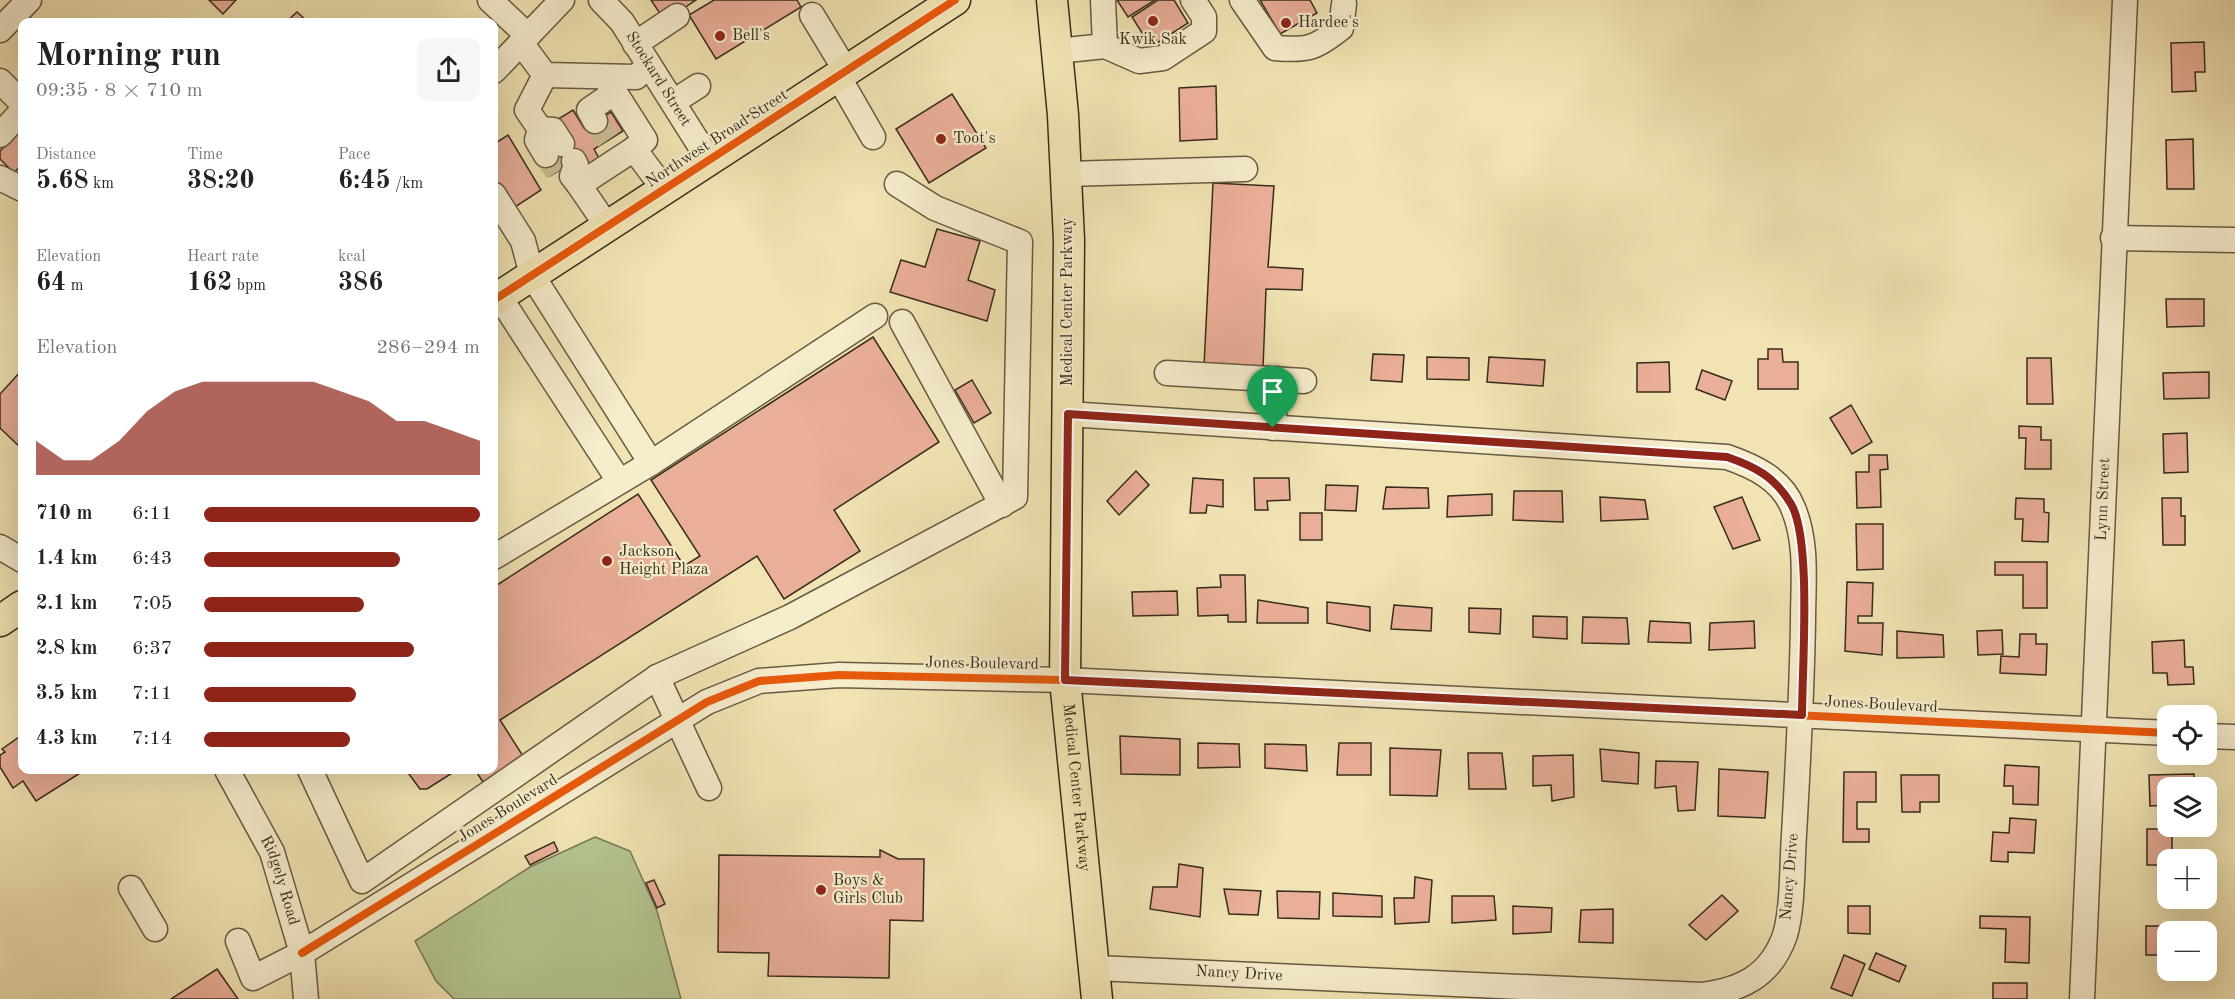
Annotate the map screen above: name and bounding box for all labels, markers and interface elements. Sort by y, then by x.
marker: Kwik Sak [1146,14,1160,28]
place label: Hardee's [1298,15,1359,31]
marker: Hardee's [1279,16,1293,30]
place label: Bell's [732,28,770,44]
street label: Stockard Street [622,29,694,130]
marker: Bell's [713,29,727,43]
place label: Kwik Sak [1119,32,1187,48]
button: share [417,38,480,101]
text: Morning run [36,40,221,73]
text: 09:35 · 8 × 710 m [36,81,203,101]
street label: Northwest Broad Street [643,87,791,191]
place label: Toot's [953,131,996,147]
marker: Toot's [934,132,948,146]
text: Distance [36,147,96,163]
text: Time [187,147,223,163]
text: Pace [338,147,370,163]
text: 5.68 [36,168,89,194]
text: 38:20 [187,168,255,194]
text: 6:45 [338,168,391,194]
text: km [89,176,114,192]
text: /km [391,176,423,192]
street label: Medical Center Parkway [1060,217,1076,386]
text: Elevation [36,249,101,265]
text: Heart rate [187,249,259,265]
text: kcal [338,249,366,265]
text: 64 [36,270,66,296]
text: 162 [187,270,232,296]
text: 386 [338,270,383,296]
text: m [66,278,83,294]
text: bpm [232,278,266,294]
text: Elevation [36,338,117,358]
text: 286–294 m [377,338,480,358]
pin [1247,366,1298,428]
icon: arrive [1256,375,1289,408]
street label: Lynn Street [2094,457,2113,541]
text: 710 m [36,504,92,524]
text: 6:11 [132,504,172,524]
place label: Jackson Height Plaza [619,544,709,578]
text: 1.4 km [36,549,98,569]
text: 6:43 [132,549,172,569]
marker: Jackson Height Plaza [600,554,614,568]
text: 2.1 km [36,594,98,614]
text: 7:05 [132,594,172,614]
text: 2.8 km [36,639,98,659]
text: 6:37 [132,639,172,659]
street label: Jones Boulevard [925,655,1039,673]
text: 3.5 km [36,684,98,704]
text: 7:11 [132,684,172,704]
street label: Jones Boulevard [1824,694,1938,716]
street label: Medical Center Parkway [1059,703,1092,873]
map controls [2157,705,2217,981]
button: locate [2157,705,2217,765]
text: 4.3 km [36,729,98,749]
text: 7:14 [132,729,172,749]
street label: Jones Boulevard [455,772,561,846]
button: layers [2157,777,2217,837]
street label: Ridgely Road [257,833,301,927]
street label: Nancy Drive [1778,833,1802,921]
button: + [2157,849,2217,909]
place label: Boys & Girls Club [833,873,903,907]
marker: Boys & Girls Club [814,883,828,897]
button: − [2157,921,2217,981]
street label: Nancy Drive [1195,964,1283,984]

